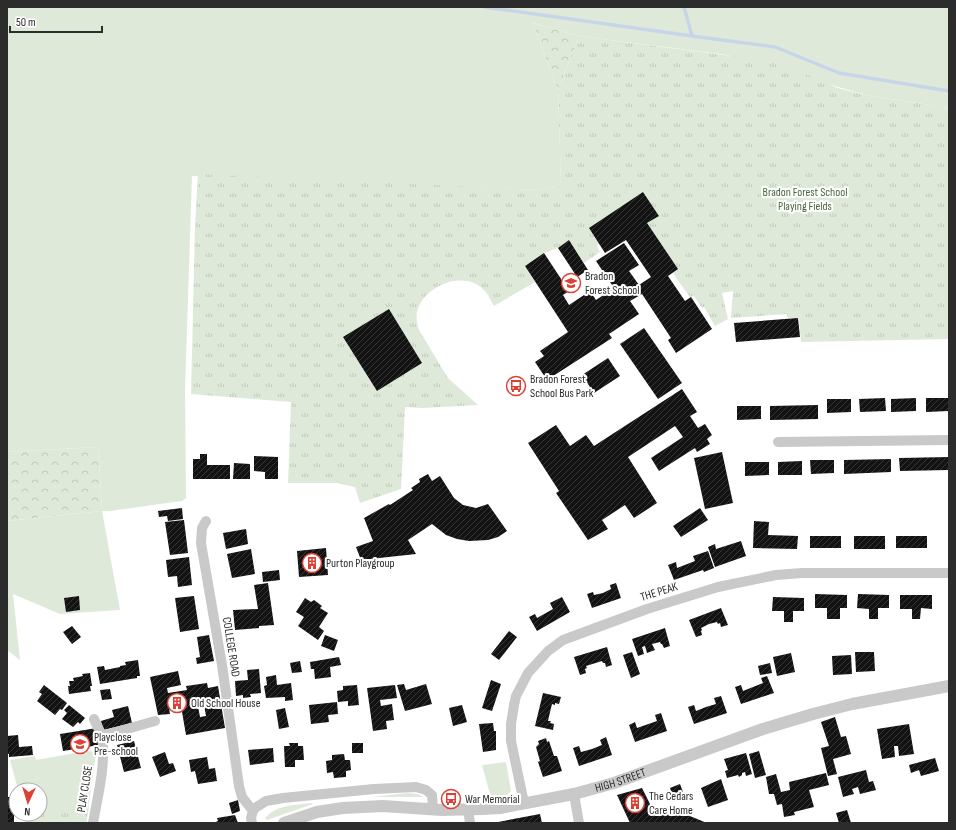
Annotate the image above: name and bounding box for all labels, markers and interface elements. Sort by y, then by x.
scale bar [10,8,102,34]
text: 50 m [16,15,36,30]
park label: Bradon Forest School Playing Fields [763,185,847,214]
place label: Bradon Forest School [585,269,640,298]
school or university icon: Bradon Forest School [560,272,582,294]
place label: Bradon Forest School Bus Park [530,372,594,401]
bus stop icon: Bradon Forest School Bus Park [505,375,527,397]
building icon: Purton Playgroup [301,552,323,574]
place label: Purton Playgroup [326,556,394,571]
street label: THE PEAK [638,579,680,605]
street label: COLLEGE ROAD [219,616,243,678]
building icon: Old School House [166,692,188,714]
place label: Old School House [191,696,261,711]
place label: Playclose Pre-school [94,730,138,759]
school or university icon: Playclose Pre-school [69,733,91,755]
street label: PLAY CLOSE [74,764,96,813]
street label: HIGH STREET [593,765,648,795]
north arrow [8,782,48,822]
bus stop icon: War Memorial [440,788,462,810]
place label: The Cedars Care Home [649,789,693,818]
place label: War Memorial [465,792,520,807]
building icon: The Cedars Care Home [624,792,646,814]
text: N [24,805,31,818]

